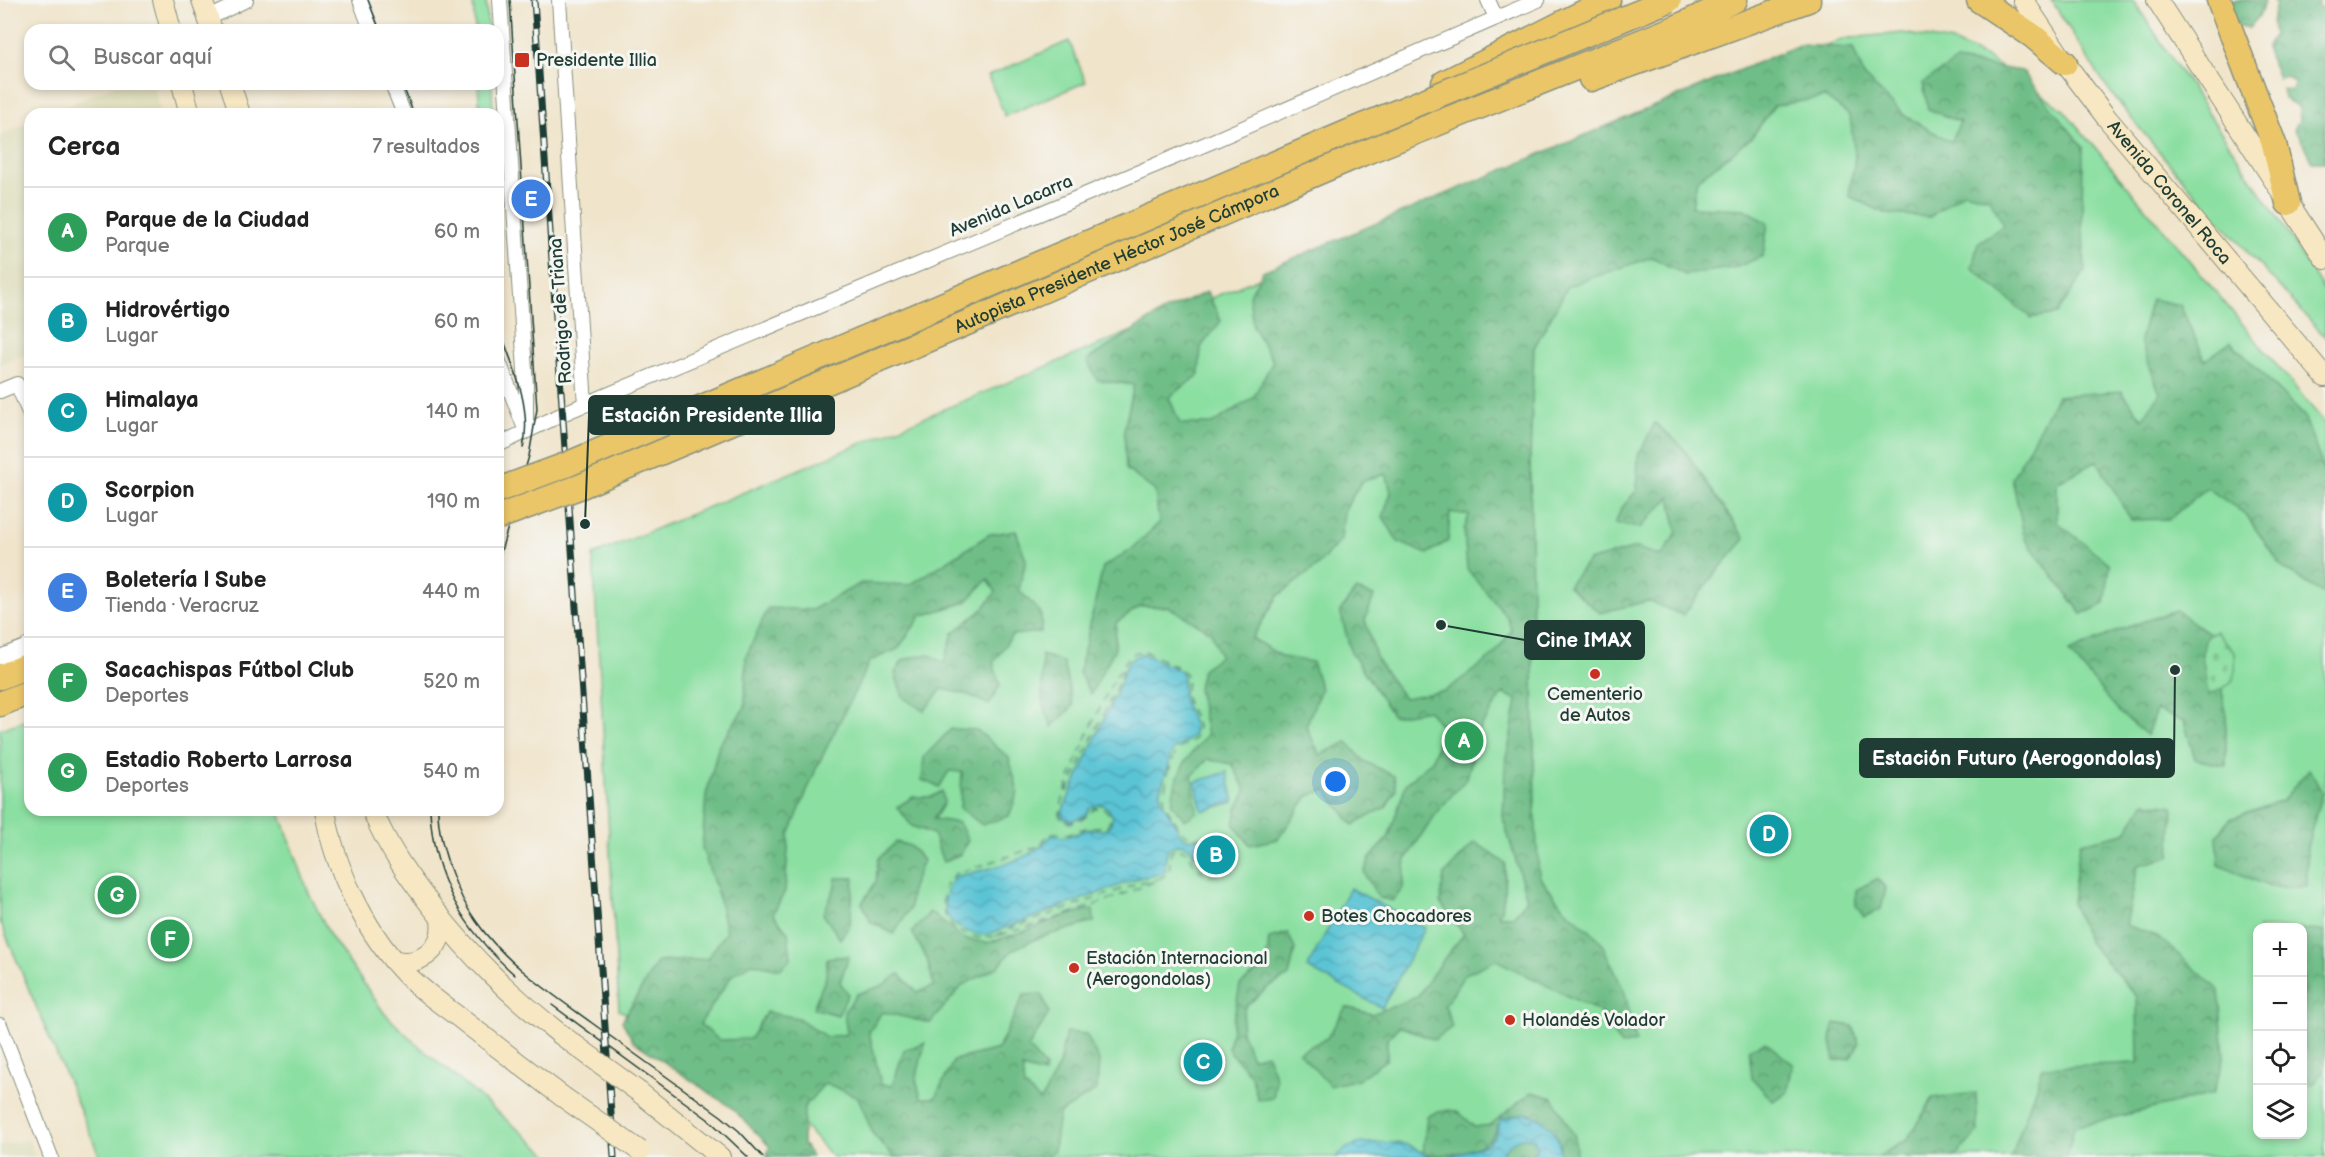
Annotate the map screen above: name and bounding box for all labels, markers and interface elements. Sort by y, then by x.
search box [24,24,504,90]
icon: search [45,41,78,74]
text: Buscar aquí [93,44,212,71]
place label: Presidente Illia [536,50,657,71]
marker: Presidente Illia [513,51,531,69]
street label: Avenida Coronel Roca [2103,116,2236,268]
text: Cerca [48,132,120,163]
text: 7 resultados [372,135,480,159]
street label: Avenida Lacarra [946,171,1076,241]
pin: E [512,176,550,222]
street label: Autopista Presidente Héctor José Cámpora [951,180,1282,337]
text: Parque de la Ciudad [105,207,309,234]
text: A [61,220,74,244]
text: 60 m [434,220,480,244]
text: Parque [105,234,170,258]
street label: Rodrigo de Triana [545,237,577,385]
text: Hidrovértigo [105,297,230,324]
text: B [60,310,75,334]
text: 60 m [434,310,480,334]
text: Lugar [105,324,158,348]
text: Himalaya [105,387,199,414]
callout: Estación Presidente Illia [589,396,834,434]
text: C [60,400,75,424]
text: 140 m [426,400,480,424]
text: Estación Presidente Illia [601,404,823,428]
text: Lugar [105,414,158,438]
text: Scorpion [105,477,195,504]
text: D [61,490,74,514]
text: 190 m [427,490,480,514]
text: Lugar [105,504,158,528]
text: Boletería | Sube [105,567,266,594]
text: E [61,580,74,604]
text: 440 m [422,580,480,604]
text: Tienda · Veracruz [105,594,259,618]
callout: Cine IMAX [1525,621,1644,659]
text: Cine IMAX [1536,629,1632,653]
text: Sacachispas Fútbol Club [105,657,354,684]
marker: Cementerio de Autos [1588,667,1602,681]
text: F [61,670,74,694]
text: 520 m [423,670,480,694]
text: Deportes [105,684,189,708]
place label: Cementerio de Autos [1547,684,1643,726]
pin: A [1444,718,1484,764]
callout: Estación Futuro (Aerogondolas) [1860,739,2174,777]
text: Estadio Roberto Larrosa [105,747,352,774]
text: Estación Futuro (Aerogondolas) [1872,747,2162,771]
text: G [60,760,75,784]
text: 540 m [423,760,480,784]
your location [1321,767,1350,796]
text: Deportes [105,774,189,798]
pin: D [1750,812,1788,856]
pin: B [1196,832,1236,878]
pin: G [98,872,136,918]
place label: Botes Chocadores [1321,906,1472,927]
marker: Botes Chocadores [1302,909,1316,923]
pin: F [150,916,190,962]
map controls [2253,923,2307,1139]
button: + [2253,923,2307,977]
place label: Estación Internacional (Aerogondolas) [1086,948,1268,990]
marker: Estación Internacional (Aerogondolas) [1067,961,1081,975]
button: − [2253,977,2307,1031]
place label: Holandés Volador [1522,1010,1666,1031]
marker: Holandés Volador [1503,1013,1517,1027]
button: locate [2253,1031,2307,1085]
pin: C [1184,1040,1222,1084]
button: layers [2253,1085,2307,1139]

